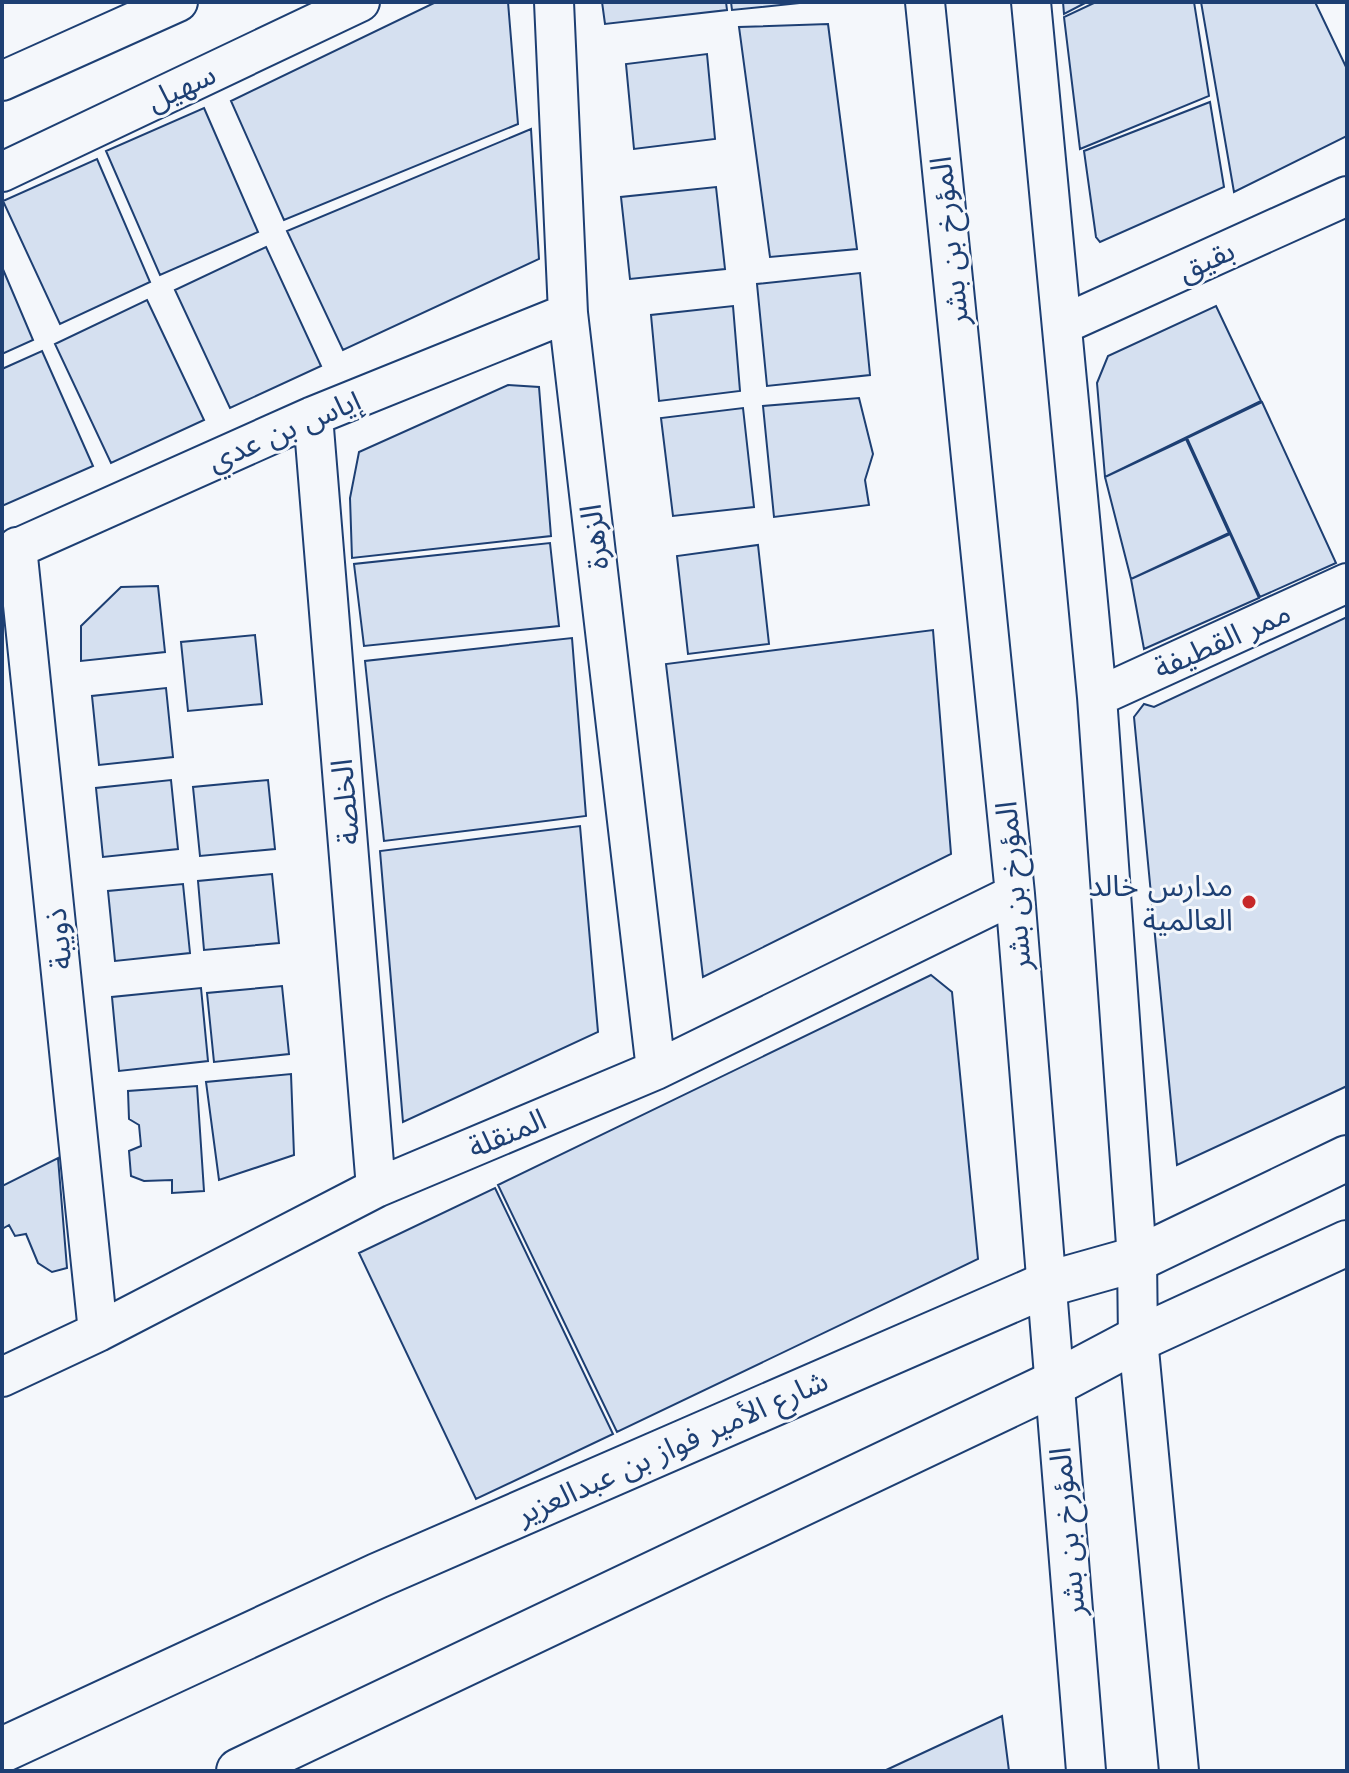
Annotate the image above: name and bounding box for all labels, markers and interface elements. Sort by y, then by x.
street label: سهيل [139,52,223,122]
street label: المؤرخ بن بشر [919,154,980,329]
street label: بقيق [1171,228,1241,292]
street label: إياس بن عدي [201,378,369,483]
street label: الزهرة [569,502,619,572]
street label: ممر القطيفة [1147,591,1297,689]
street label: الخلصة [320,757,370,847]
street label: المؤرخ بن بشر [984,799,1043,974]
place label: مدارس خالد العالمية [1089,864,1233,941]
marker: مدارس خالد العالمية [1240,893,1258,911]
street label: ذويبة [33,906,83,972]
street label: المنقلة [461,1097,553,1169]
street label: شارع الأمير فواز بن عبدالعزير [508,1359,835,1537]
street label: المؤرخ بن بشر [1038,1445,1097,1620]

